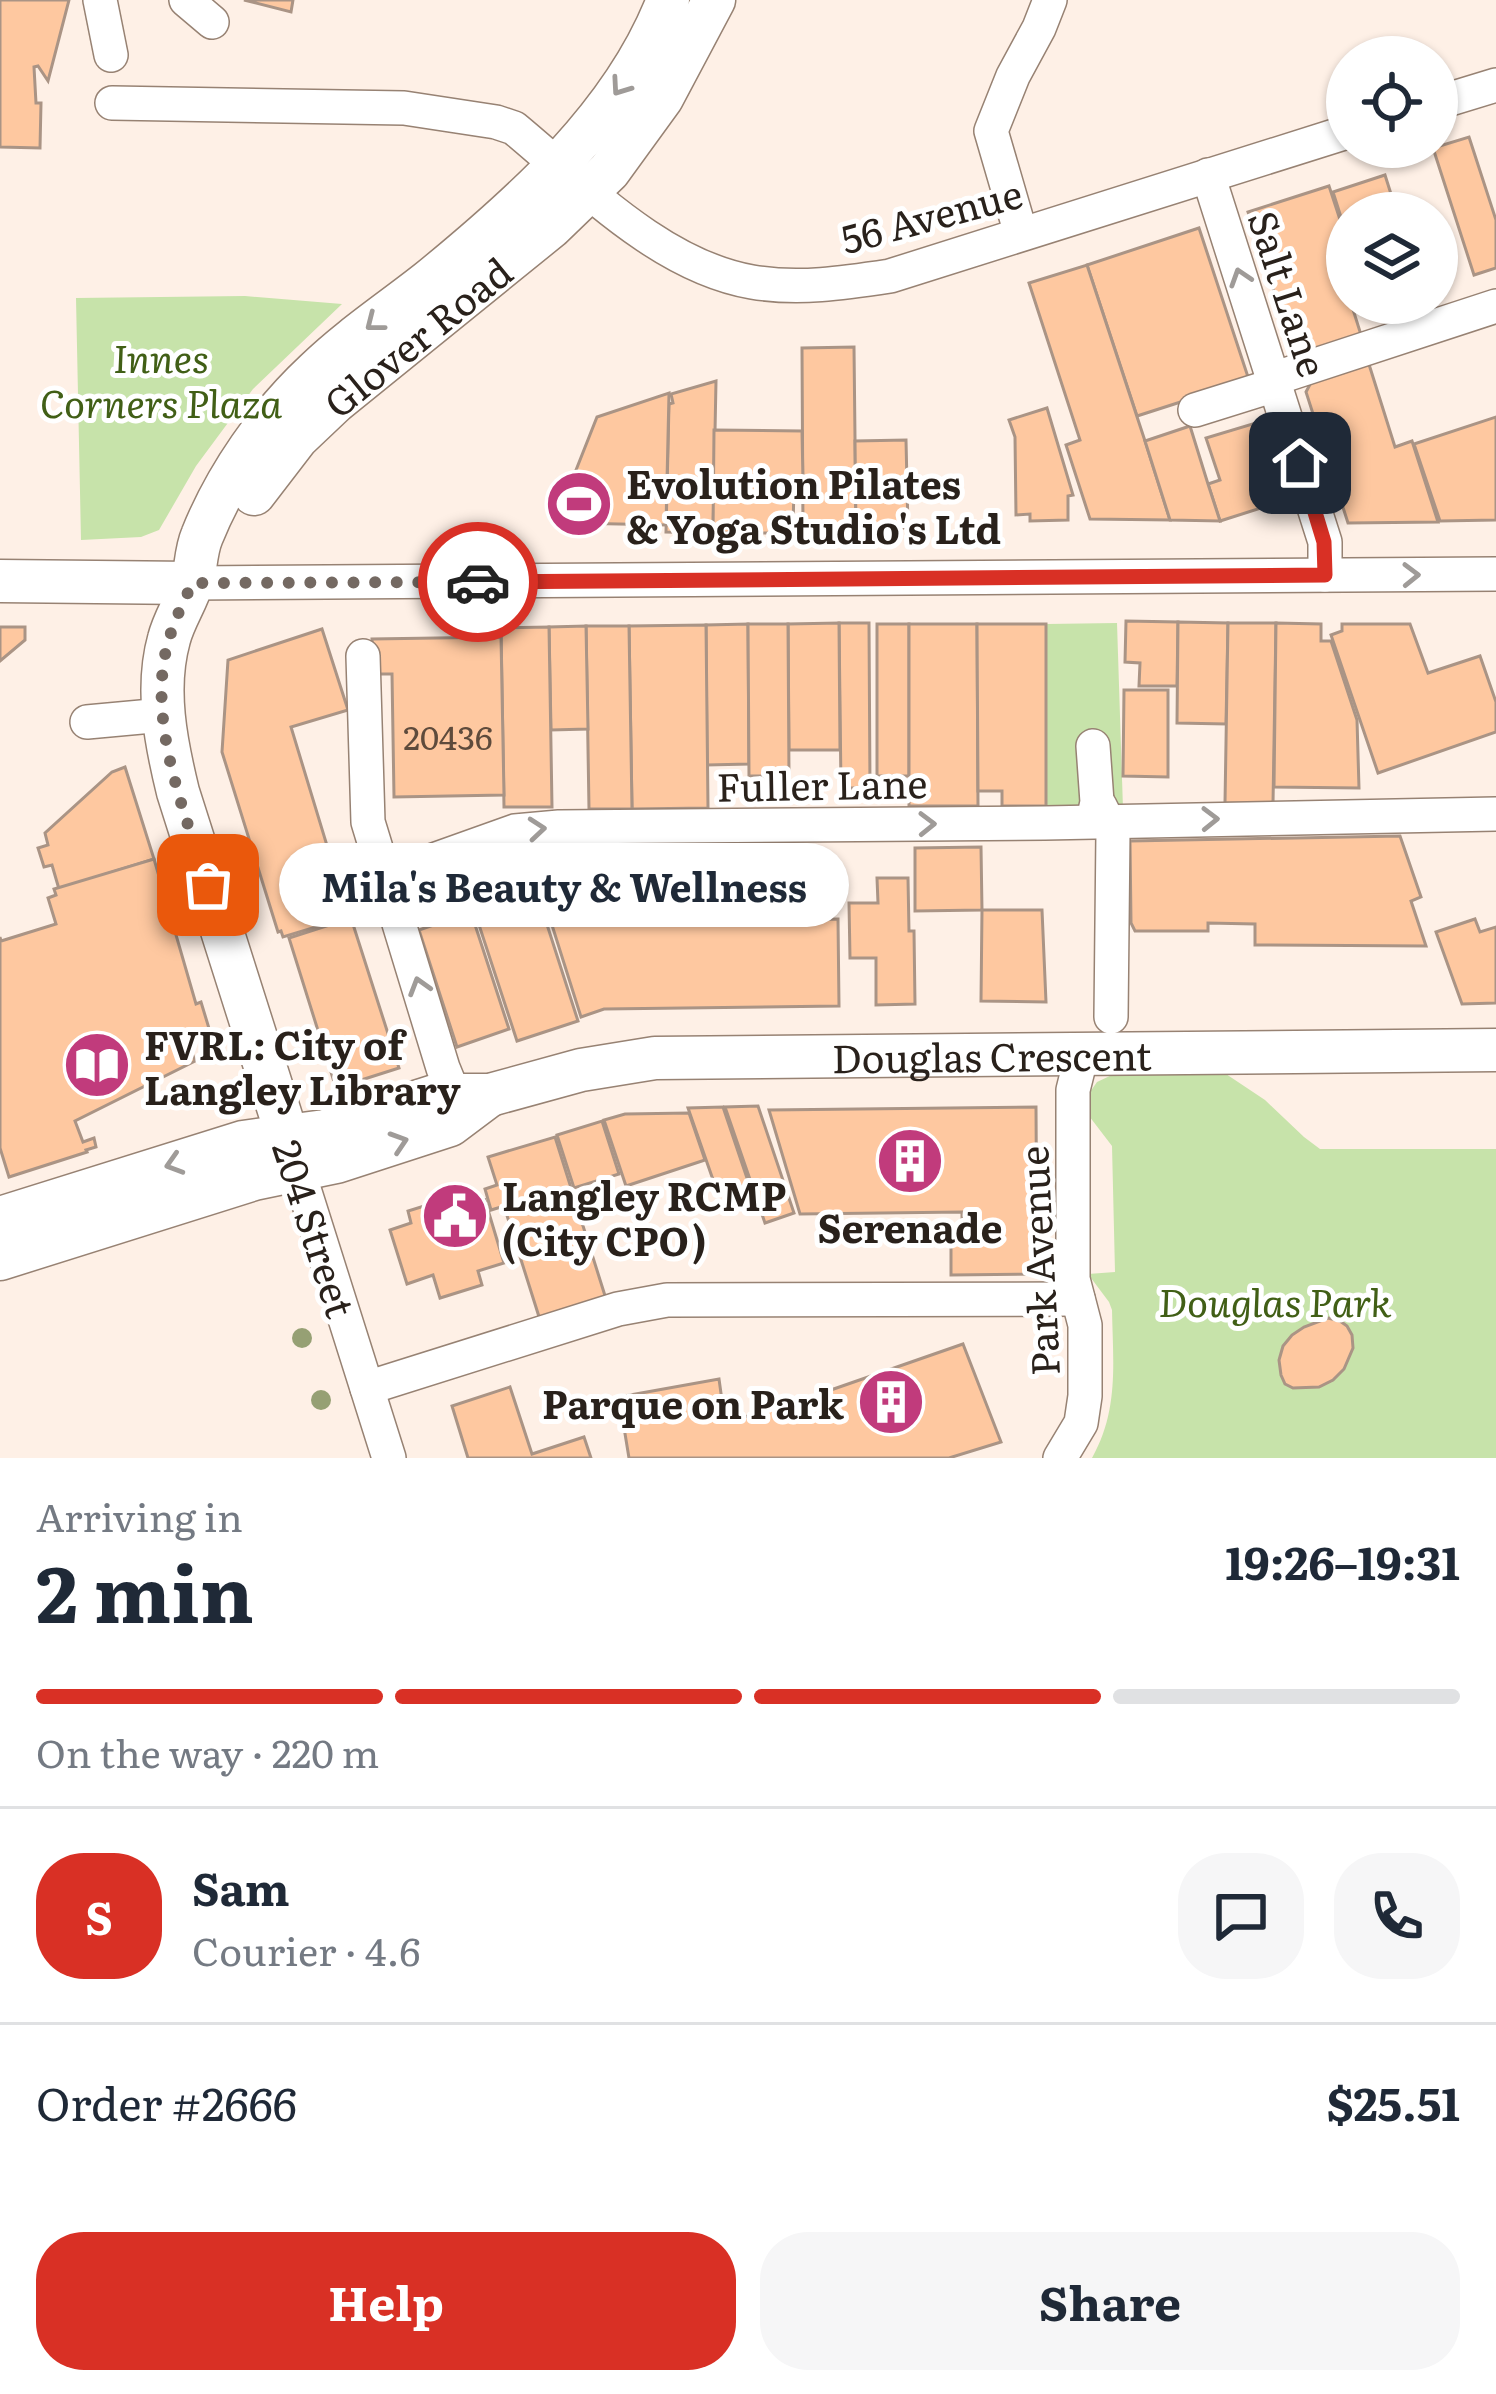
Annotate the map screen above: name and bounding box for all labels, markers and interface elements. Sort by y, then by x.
map controls [1326,36,1458,324]
button: locate [1326,36,1458,168]
one-way arrow [612,73,634,95]
street label: 56 Avenue [834,162,1028,266]
button: layers [1326,192,1458,324]
street label: Salt Lane [1236,202,1344,384]
street label: Glover Road [310,242,523,430]
one-way arrow [1230,267,1255,288]
one-way arrow [366,309,388,330]
park label: Innes Corners Plaza [40,327,283,430]
pin [1249,412,1351,514]
icon: home [1267,430,1333,496]
place label: Evolution Pilates & Yoga Studio's Ltd [626,453,1001,556]
sports icon: Evolution Pilates & Yoga Studio's Ltd [544,469,614,539]
courier [418,522,538,642]
icon: car [445,549,511,615]
one-way arrow [1403,562,1421,588]
house number: 20436 [403,711,493,760]
street label: Fuller Lane [716,752,928,814]
one-way arrow [1201,806,1220,832]
one-way arrow [919,811,937,837]
one-way arrow [528,817,547,842]
pin [157,834,259,936]
callout: Mila's Beauty & Wellness [280,843,850,927]
icon: bag [175,852,241,918]
text: Mila's Beauty & Wellness [321,856,807,914]
one-way arrow [408,977,433,998]
place label: FVRL: City of Langley Library [144,1014,461,1117]
street label: Douglas Crescent [831,1024,1152,1085]
library icon: FVRL: City of Langley Library [62,1030,132,1100]
building icon: Serenade [875,1126,945,1196]
one-way arrow [388,1131,409,1156]
street label: 204 Street [260,1132,372,1324]
street label: Park Avenue [1002,1145,1072,1377]
one-way arrow [164,1150,185,1175]
place label: Langley RCMP (City CPO) [502,1165,786,1268]
public building icon: Langley RCMP (City CPO) [420,1181,490,1251]
place label: Serenade [818,1197,1002,1255]
park label: Douglas Park [1158,1271,1392,1329]
building icon: Parque on Park [856,1367,926,1437]
place label: Parque on Park [542,1373,845,1431]
text: Arriving in [36,1486,243,1544]
text: 19:26–19:31 [1225,1527,1460,1594]
text: 2 min [36,1531,254,1647]
text: On the way · 220 m [36,1722,379,1780]
text: Sam [192,1853,290,1920]
button: chat [1178,1853,1304,1979]
button: phone [1334,1853,1460,1979]
text: S [85,1882,113,1949]
text: Courier · 4.6 [192,1920,420,1978]
text: Order #2666 [36,2068,297,2135]
text: $25.51 [1327,2068,1460,2135]
button: Help [36,2232,736,2370]
button: Share [760,2232,1460,2370]

